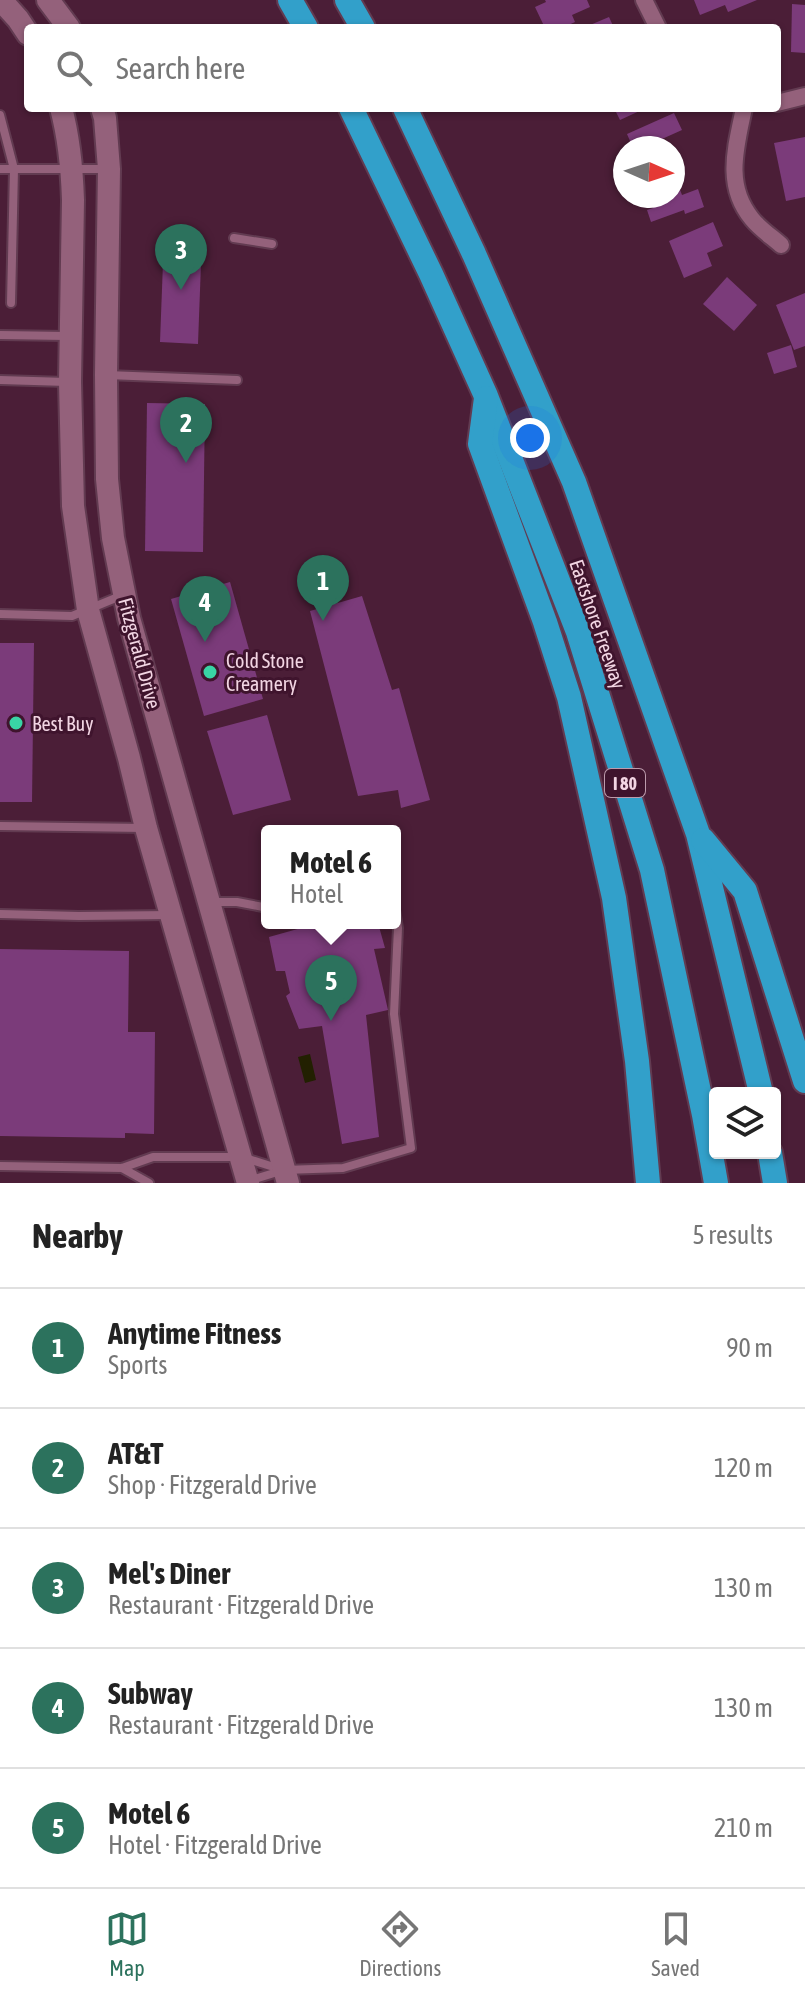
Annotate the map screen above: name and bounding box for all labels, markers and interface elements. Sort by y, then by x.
search box [24,24,781,112]
icon: search [52,46,96,90]
text: Search here [116,51,245,85]
north arrow [613,136,685,208]
pin: 3 [155,224,207,290]
pin: 2 [160,397,212,463]
your location [510,418,550,458]
pin: 1 [297,555,349,621]
street label: Eastshore Freeway [565,556,631,692]
pin: 4 [179,576,231,642]
street label: Fitzgerald Drive [114,595,166,711]
place label: Cold Stone Creamery [226,649,304,695]
marker: Cold Stone Creamery [201,663,219,681]
place label: Best Buy [32,712,94,735]
marker: Best Buy [7,714,25,732]
road number: I 80 [605,769,645,797]
popup [261,825,401,929]
text: Motel 6 [290,845,372,879]
text: Hotel [290,879,343,909]
pin: 5 [305,955,357,1021]
map controls [709,1087,781,1159]
button: layers [709,1087,781,1159]
text: Nearby [32,1216,123,1255]
text: 5 results [692,1220,773,1250]
text: Anytime Fitness [108,1316,281,1350]
text: 1 [52,1333,64,1363]
text: 90 m [726,1333,773,1363]
text: Sports [108,1350,168,1380]
text: AT&T [108,1436,163,1470]
text: 2 [52,1453,64,1483]
text: 120 m [714,1453,773,1483]
text: Shop · Fitzgerald Drive [108,1470,317,1500]
text: Mel's Diner [108,1556,230,1590]
text: 3 [52,1573,64,1603]
text: 130 m [714,1573,773,1603]
text: Restaurant · Fitzgerald Drive [108,1590,374,1620]
text: Subway [108,1676,193,1710]
text: 4 [52,1693,64,1723]
text: 130 m [714,1693,773,1723]
text: Restaurant · Fitzgerald Drive [108,1710,374,1740]
text: Motel 6 [108,1796,190,1830]
text: 5 [52,1813,64,1843]
text: 210 m [714,1813,773,1843]
text: Hotel · Fitzgerald Drive [108,1830,322,1860]
tab: Map [105,1907,149,1981]
tab: Directions [359,1907,441,1981]
tab: Saved [651,1907,700,1981]

